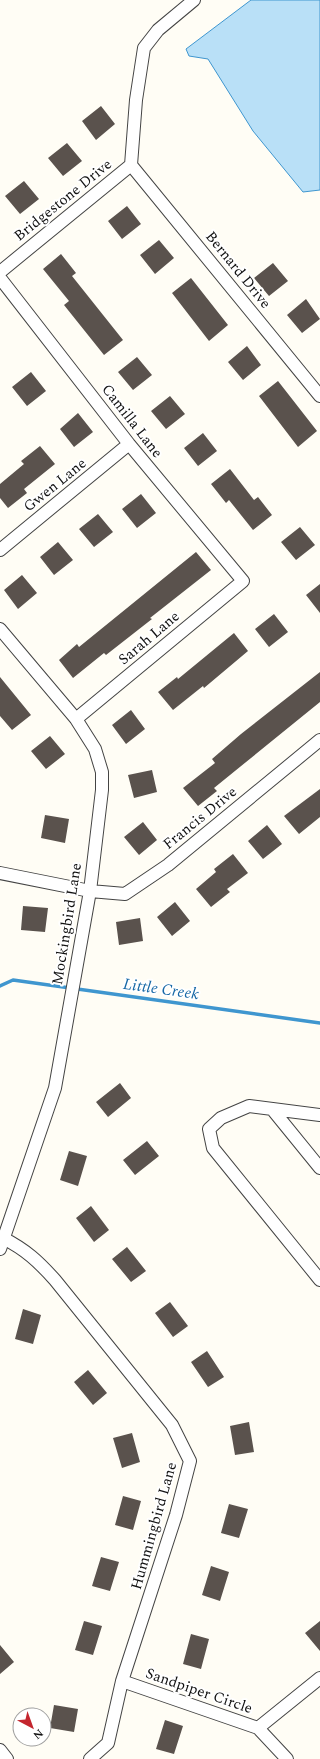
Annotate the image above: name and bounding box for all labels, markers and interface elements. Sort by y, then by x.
street label: Bridgestone Drive [9,153,117,247]
street label: Bernard Drive [199,226,277,314]
street label: Camilla Lane [96,379,168,463]
street label: Gwen Lane [18,452,92,518]
street label: Sarah Lane [113,605,185,671]
street label: Francis Drive [158,781,242,855]
street label: Mockingbird Lane [46,861,88,987]
water label: Little Creek [121,972,201,1006]
street label: Hummingbird Lane [125,1459,183,1593]
street label: Sandpiper Circle [142,1662,256,1720]
north arrow [12,1707,52,1747]
text: N [29,1725,47,1744]

